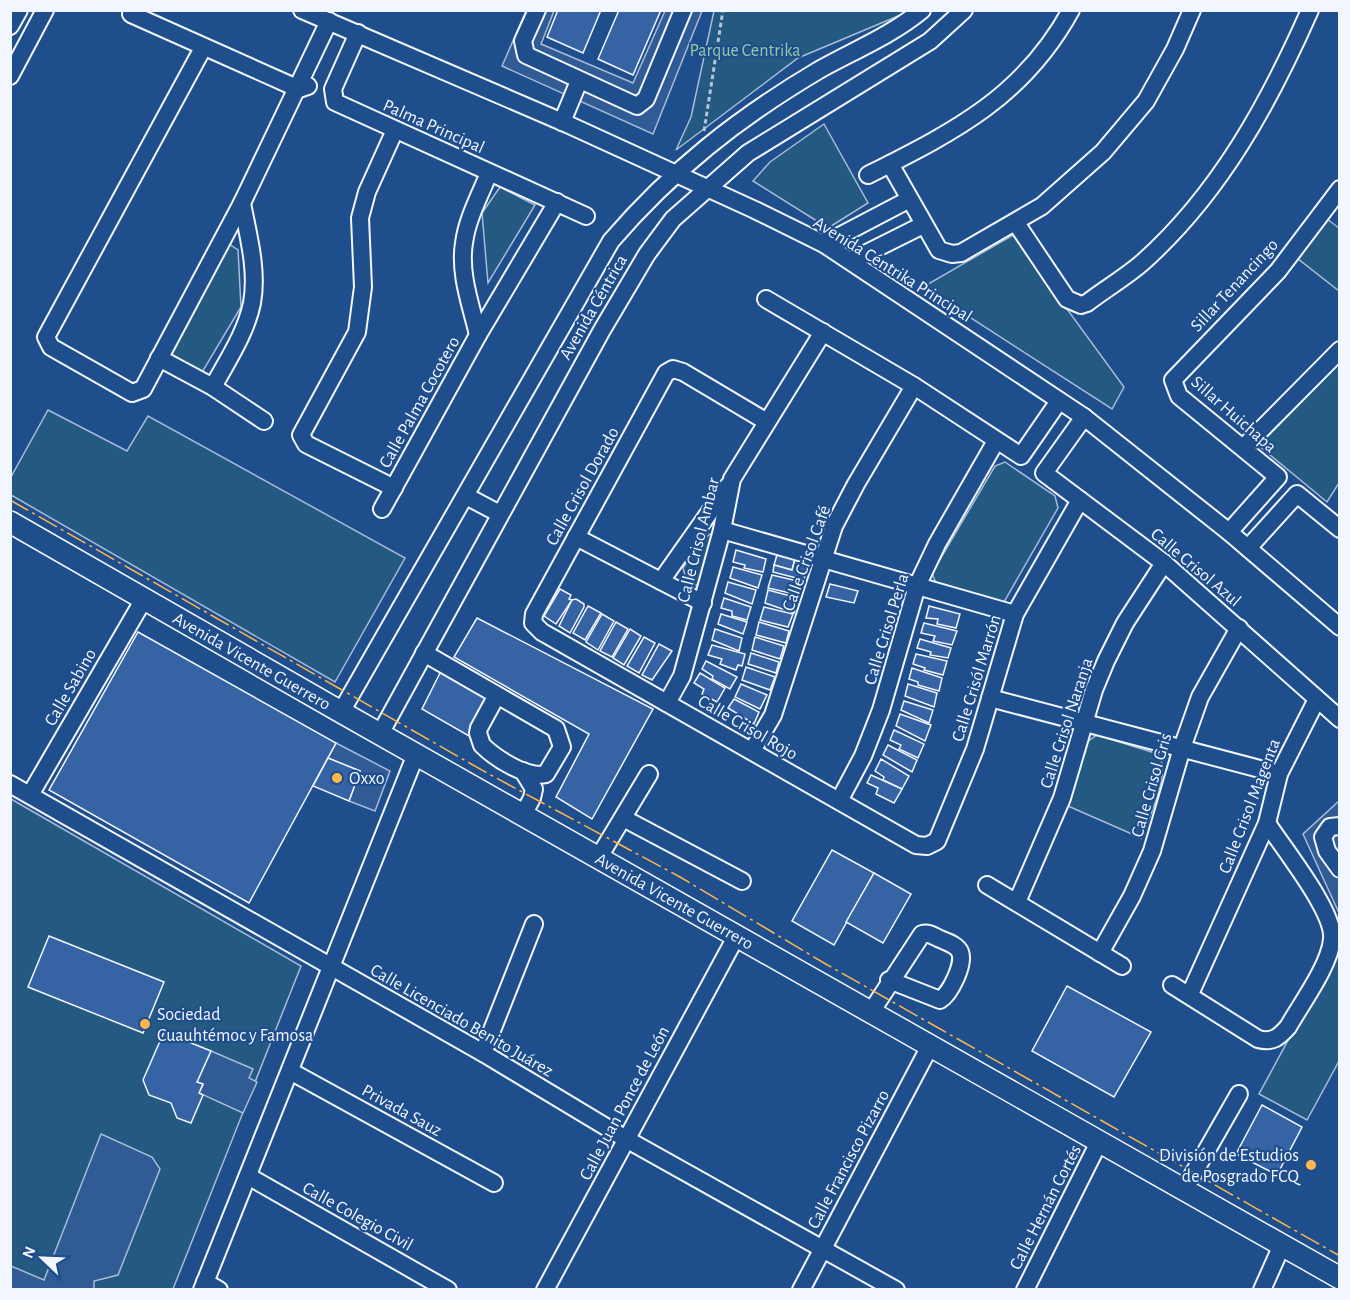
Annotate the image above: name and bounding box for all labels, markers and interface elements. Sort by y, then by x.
park label: Parque Centrika [689,42,801,60]
street label: Palma Principal [380,96,487,157]
street label: Avenida Céntrika Principal [810,214,975,326]
street label: Sillar Tenancingo [1187,236,1282,336]
street label: Avenida Céntrica [557,252,631,363]
street label: Calle Palma Cocotero [376,334,464,471]
street label: Sillar Huichapa [1187,373,1279,456]
street label: Calle Crisol Dorado [543,424,623,549]
street label: Calle Crisol Ambar [675,476,723,604]
street label: Calle Crisol Café [780,503,834,613]
street label: Calle Crisol Azul [1147,525,1244,610]
street label: Calle Crisol Perla [861,571,912,687]
street label: Avenida Vicente Guerrero [170,610,333,714]
street label: Calle Crisól Marrón [949,613,1005,744]
street label: Calle Sabino [42,646,100,729]
street label: Calle Crisol Naranja [1037,656,1097,791]
street label: Calle Crisol Rojo [695,692,801,764]
street label: Calle Crisol Gris [1129,731,1175,839]
street label: Calle Crisol Magenta [1216,737,1284,876]
place label: Oxxo [349,770,385,788]
marker: Oxxo [330,771,344,785]
street label: Avenida Vicente Guerrero [592,850,756,954]
street label: Calle Licenciado Benito Juárez [367,961,556,1081]
place label: Sociedad Cuauhtémoc y Famosa [157,1006,313,1045]
marker: Sociedad Cuauhtémoc y Famosa [138,1017,152,1031]
street label: Calle Juan Ponce de León [577,1023,673,1183]
street label: Privada Sauz [358,1082,445,1140]
street label: Calle Francisco Pizarro [805,1087,893,1232]
street label: Calle Hernán Cortés [1007,1142,1085,1273]
place label: División de Estudios de Posgrado FCQ [1159,1147,1301,1186]
marker: División de Estudios de Posgrado FCQ [1304,1158,1318,1172]
street label: Calle Colegio Civil [299,1179,416,1255]
north arrow [12,1228,72,1288]
text: N [20,1244,39,1261]

